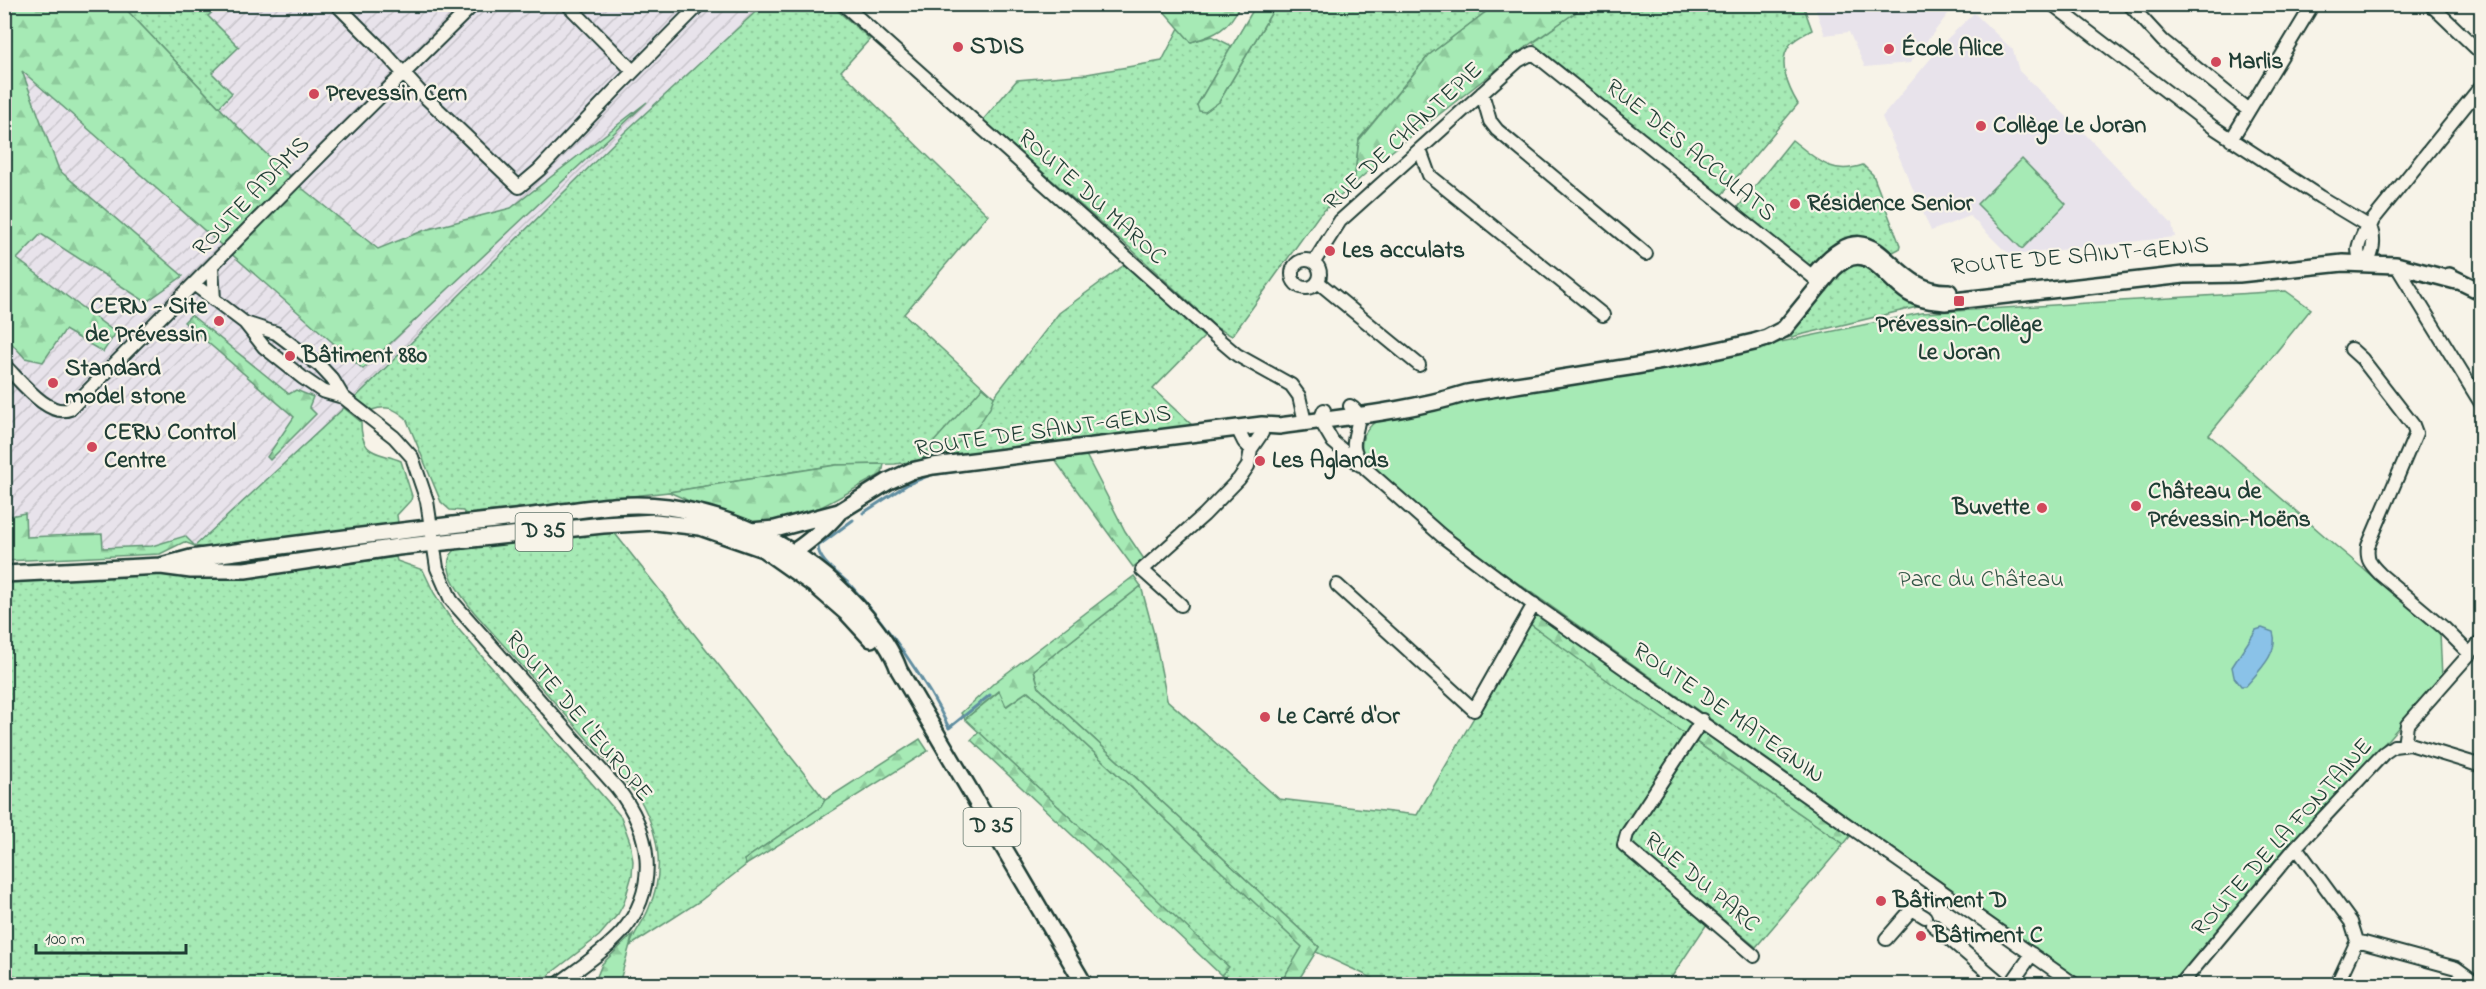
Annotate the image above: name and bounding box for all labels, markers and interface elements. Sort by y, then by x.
place label: SDIS [970,30,1024,65]
place label: École Alice [1901,32,2005,67]
marker: SDIS [951,40,965,54]
marker: École Alice [1882,42,1896,56]
place label: Marlis [2228,45,2284,80]
street label: RUE DE CHANTEPIE [1317,54,1491,220]
marker: Marlis [2209,55,2223,69]
street label: RUE DES ACCULATS [1597,71,1783,231]
place label: Prevessin Cern [326,77,467,112]
marker: Prevessin Cern [307,87,321,101]
place label: Collège Le Joran [1993,109,2147,145]
marker: Collège Le Joran [1974,119,1988,133]
street label: ROUTE DU MAROC [1009,122,1173,274]
street label: ROUTE ADAMS [185,129,319,265]
place label: Résidence Senior [1807,187,1974,222]
marker: Résidence Senior [1788,197,1802,211]
street label: ROUTE DE SAINT-GENIS [1950,228,2210,286]
place label: Les acculats [1342,234,1465,269]
marker: Les acculats [1323,244,1337,258]
place label: CERN - Site de Prévessin [85,290,208,353]
marker: Prévessin-Collège Le Joran [1952,294,1966,308]
place label: Prévessin-Collège Le Joran [1876,308,2043,371]
marker: CERN - Site de Prévessin [212,314,226,328]
place label: Bâtiment 880 [301,339,428,374]
marker: Bâtiment 880 [283,349,297,363]
place label: Standard model stone [65,352,187,415]
marker: Standard model stone [46,376,60,390]
street label: ROUTE DE SAINT-GENIS [913,397,1173,467]
place label: CERN Control Centre [104,416,236,479]
marker: CERN Control Centre [85,440,99,454]
place label: Les Aglands [1272,444,1389,480]
marker: Les Aglands [1253,454,1267,468]
place label: Château de Prévessin-Moëns [2148,475,2311,538]
place label: Buvette [1952,491,2031,526]
marker: Château de Prévessin-Moëns [2129,499,2143,513]
marker: Buvette [2035,501,2049,515]
road number: D 35 [516,513,572,551]
park label: Parc du Château [1898,563,2064,598]
street label: ROUTE DE L'EUROPE [496,624,660,810]
street label: ROUTE DE MATEGNIN [1625,634,1831,794]
place label: Le Carré d'Or [1277,700,1400,735]
marker: Le Carré d'Or [1258,710,1272,724]
street label: ROUTE DE LA FONTAINE [2184,731,2382,945]
road number: D 35 [964,808,1020,846]
street label: RUE DU PARC [1635,824,1767,942]
place label: Bâtiment D [1892,884,2007,919]
marker: Bâtiment D [1874,894,1888,908]
scale bar [36,917,186,955]
place label: Bâtiment C [1932,919,2043,954]
text: 100 m [45,927,85,953]
marker: Bâtiment C [1914,929,1928,943]

